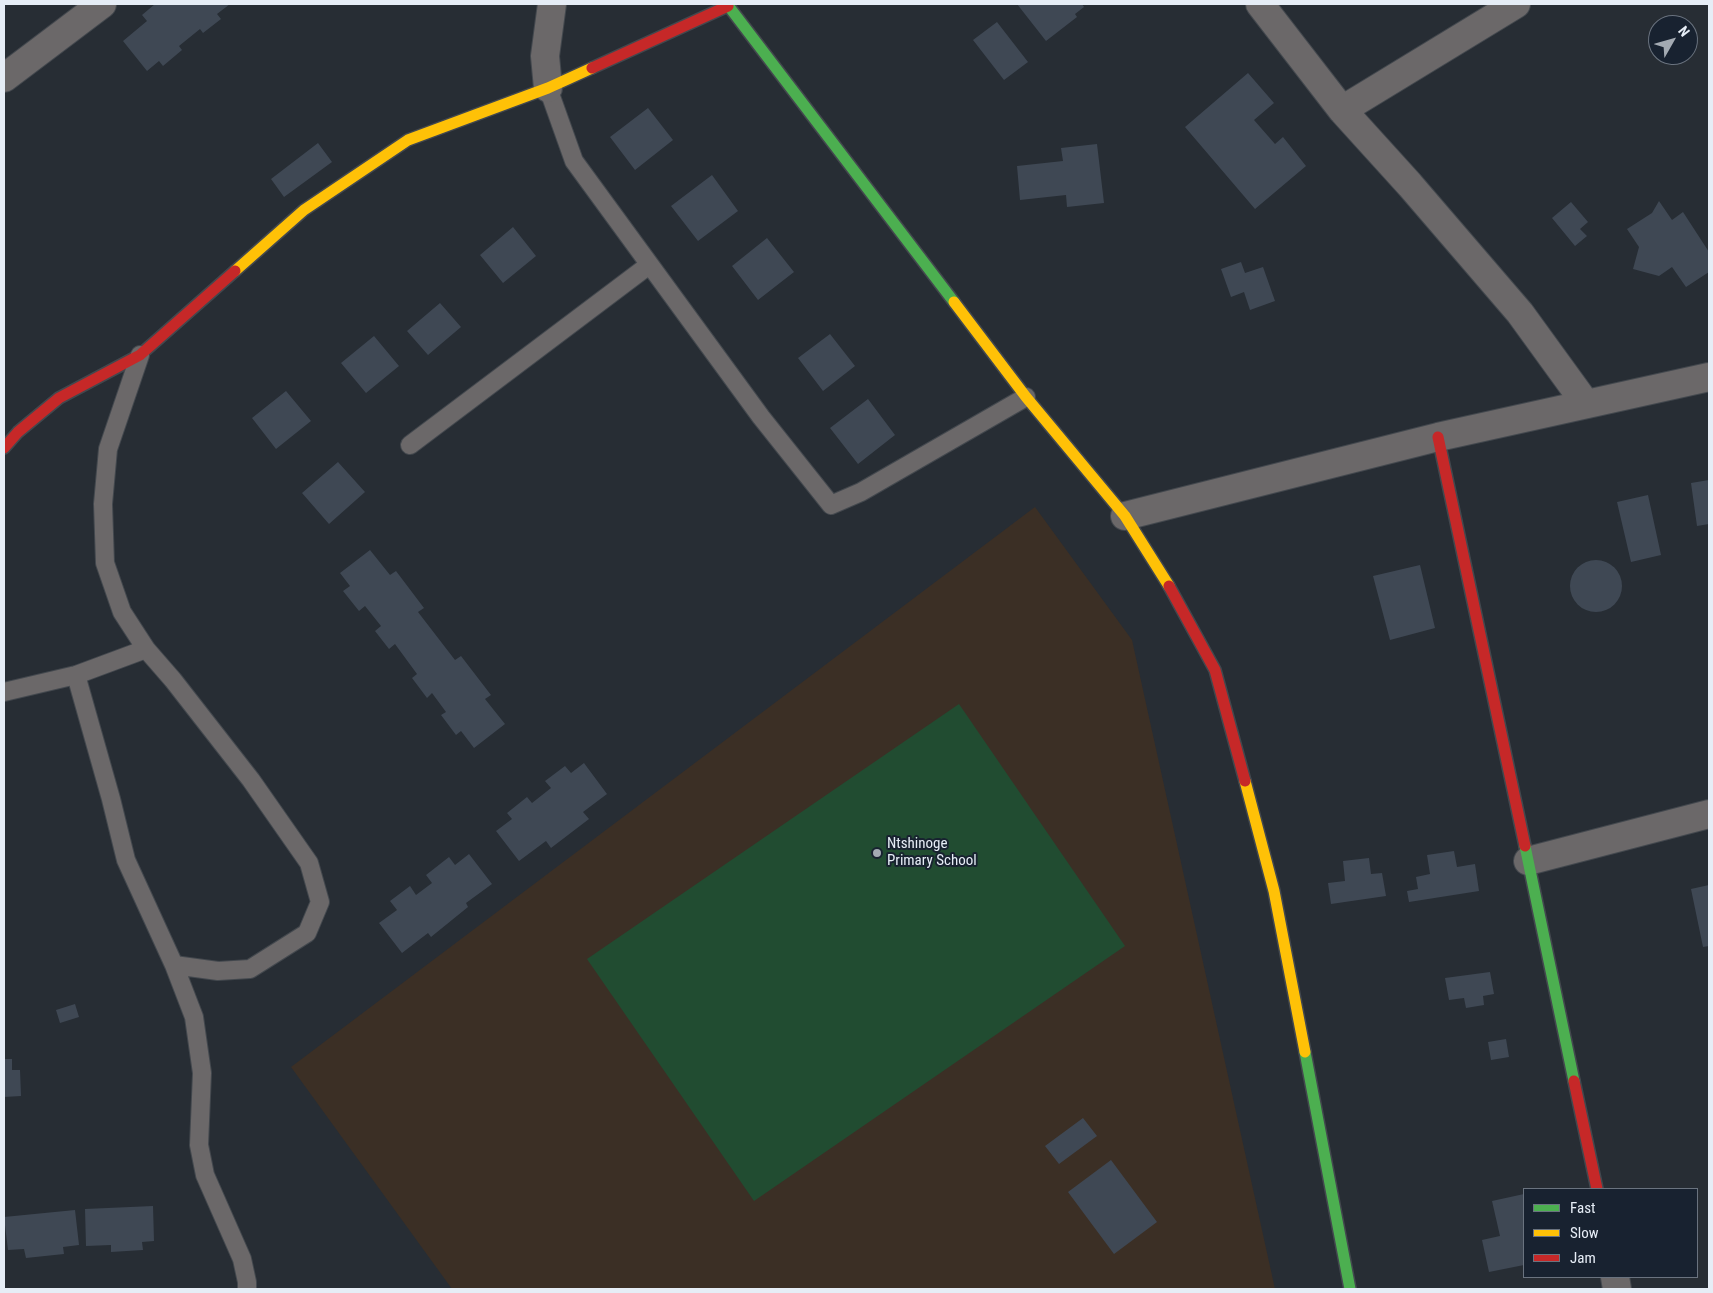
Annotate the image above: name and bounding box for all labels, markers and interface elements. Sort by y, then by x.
north arrow [1648,15,1698,65]
text: N [1675,23,1693,40]
place label: Ntshinoge Primary School [887,835,977,870]
marker: Ntshinoge Primary School [871,847,883,859]
legend [1523,1188,1698,1278]
text: Fast [1570,1199,1595,1217]
text: Slow [1570,1224,1599,1242]
text: Jam [1570,1249,1596,1267]

